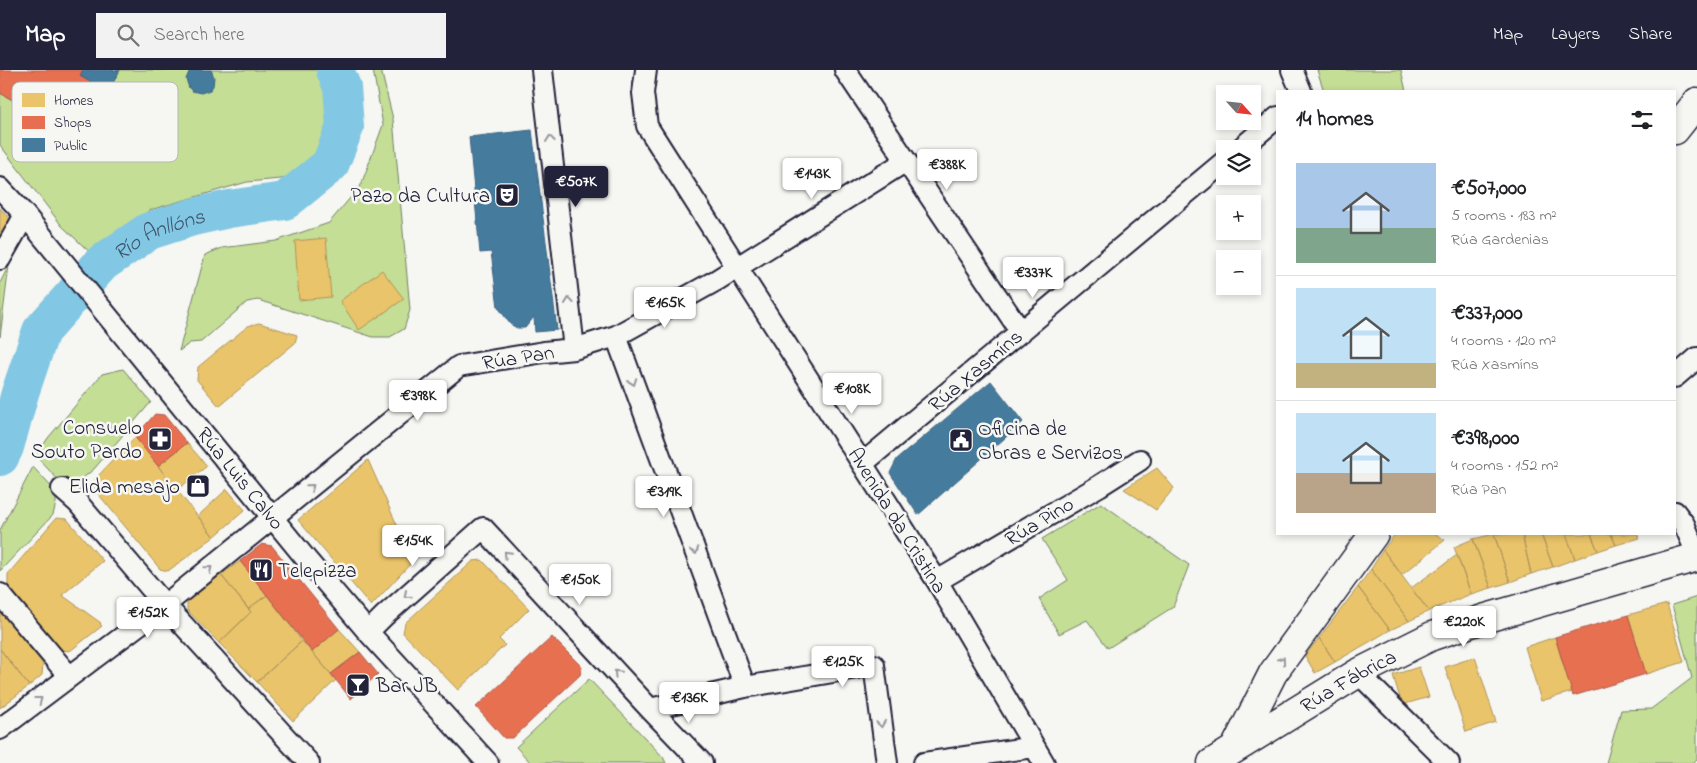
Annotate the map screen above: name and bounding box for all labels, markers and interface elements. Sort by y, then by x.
search box [96,13,446,58]
text: Map [25,18,66,53]
icon: search [114,21,142,49]
text: Search here [154,22,245,49]
text: Map [1493,22,1523,48]
text: Layers [1551,22,1601,48]
text: Share [1629,22,1672,48]
legend [12,82,178,162]
north arrow [1216,85,1261,130]
map controls [1216,85,1261,295]
text: Homes [54,91,94,112]
text: 14 homes [1296,105,1374,135]
icon: filters [1628,106,1656,134]
text: Shops [54,113,92,134]
one-way arrow [545,135,556,143]
text: Public [54,136,88,157]
button: layers [1216,140,1261,185]
pin: €388K [912,148,982,191]
text: €388K [928,153,966,177]
pin: €143K [777,158,847,200]
text: €143K [793,162,831,186]
pin: €507K [541,166,611,208]
text: €507K [555,170,597,194]
text: €507,000 [1451,174,1526,204]
place label: Pazo da Cultura [351,182,490,212]
theatre icon: Pazo da Cultura [494,182,520,208]
icon: home [1336,183,1396,243]
button: + [1216,195,1261,240]
water label: Río Anllóns [108,202,209,270]
text: 5 rooms · 183 m² [1451,204,1557,228]
text: Rúa Gardenias [1451,228,1549,252]
button: − [1216,250,1261,295]
pin: €337K [998,256,1068,299]
text: €337K [1014,261,1052,285]
pin: €165K [630,286,700,329]
text: €165K [645,291,685,315]
one-way arrow [563,296,574,304]
text: €337,000 [1451,299,1522,329]
icon: home [1336,308,1396,368]
street label: Rúa Xasmíns [922,323,1030,420]
text: 4 rooms · 120 m² [1451,329,1556,353]
street label: Rúa Pan [480,338,557,379]
text: Rúa Xasmíns [1451,353,1539,377]
pin: €108K [817,372,887,415]
one-way arrow [627,377,637,386]
text: €108K [834,377,870,401]
pin: €398K [383,380,453,422]
text: €398K [400,384,436,408]
place label: Consuelo Souto Pardo [31,414,142,468]
place label: Oficina de Obras e Servizos [978,415,1123,469]
street label: Rúa Luis Calvo [188,421,290,537]
text: €398,000 [1451,424,1519,454]
pharmacy icon: Consuelo Souto Pardo [147,426,173,452]
public building icon: Oficina de Obras e Servizos [948,427,974,453]
icon: home [1336,433,1396,493]
street label: Avenida da Cristina [839,442,953,600]
text: 4 rooms · 152 m² [1451,454,1559,478]
place label: Elida mesajo [69,473,180,503]
shop icon: Elida mesajo [185,473,211,499]
pin: €319K [629,476,699,518]
text: Rúa Pan [1451,478,1506,502]
text: €319K [646,480,682,504]
one-way arrow [305,484,314,492]
street label: Rúa Pino [1000,490,1080,555]
pin: €154K [378,524,448,567]
text: €154K [393,529,433,553]
one-way arrow [689,546,699,555]
one-way arrow [504,550,513,559]
restaurant icon: Telepizza [248,557,274,583]
place label: Telepizza [278,557,357,587]
pin: €150K [545,564,615,606]
one-way arrow [204,565,213,574]
text: €150K [560,568,600,592]
one-way arrow [404,589,413,598]
pin: €152K [113,596,183,639]
text: €152K [127,601,169,625]
pin: €220K [1429,606,1499,648]
text: €220K [1443,610,1485,634]
street label: Rúa Fábrica [1295,643,1402,722]
pin: €125K [808,646,878,688]
text: €125K [822,650,864,674]
one-way arrow [1276,656,1286,665]
one-way arrow [614,670,623,679]
bar icon: Bar JB [345,672,371,698]
place label: Bar JB [375,672,438,702]
pin: €136K [654,682,724,724]
text: €136K [670,686,708,710]
one-way arrow [33,697,42,705]
one-way arrow [876,719,886,728]

